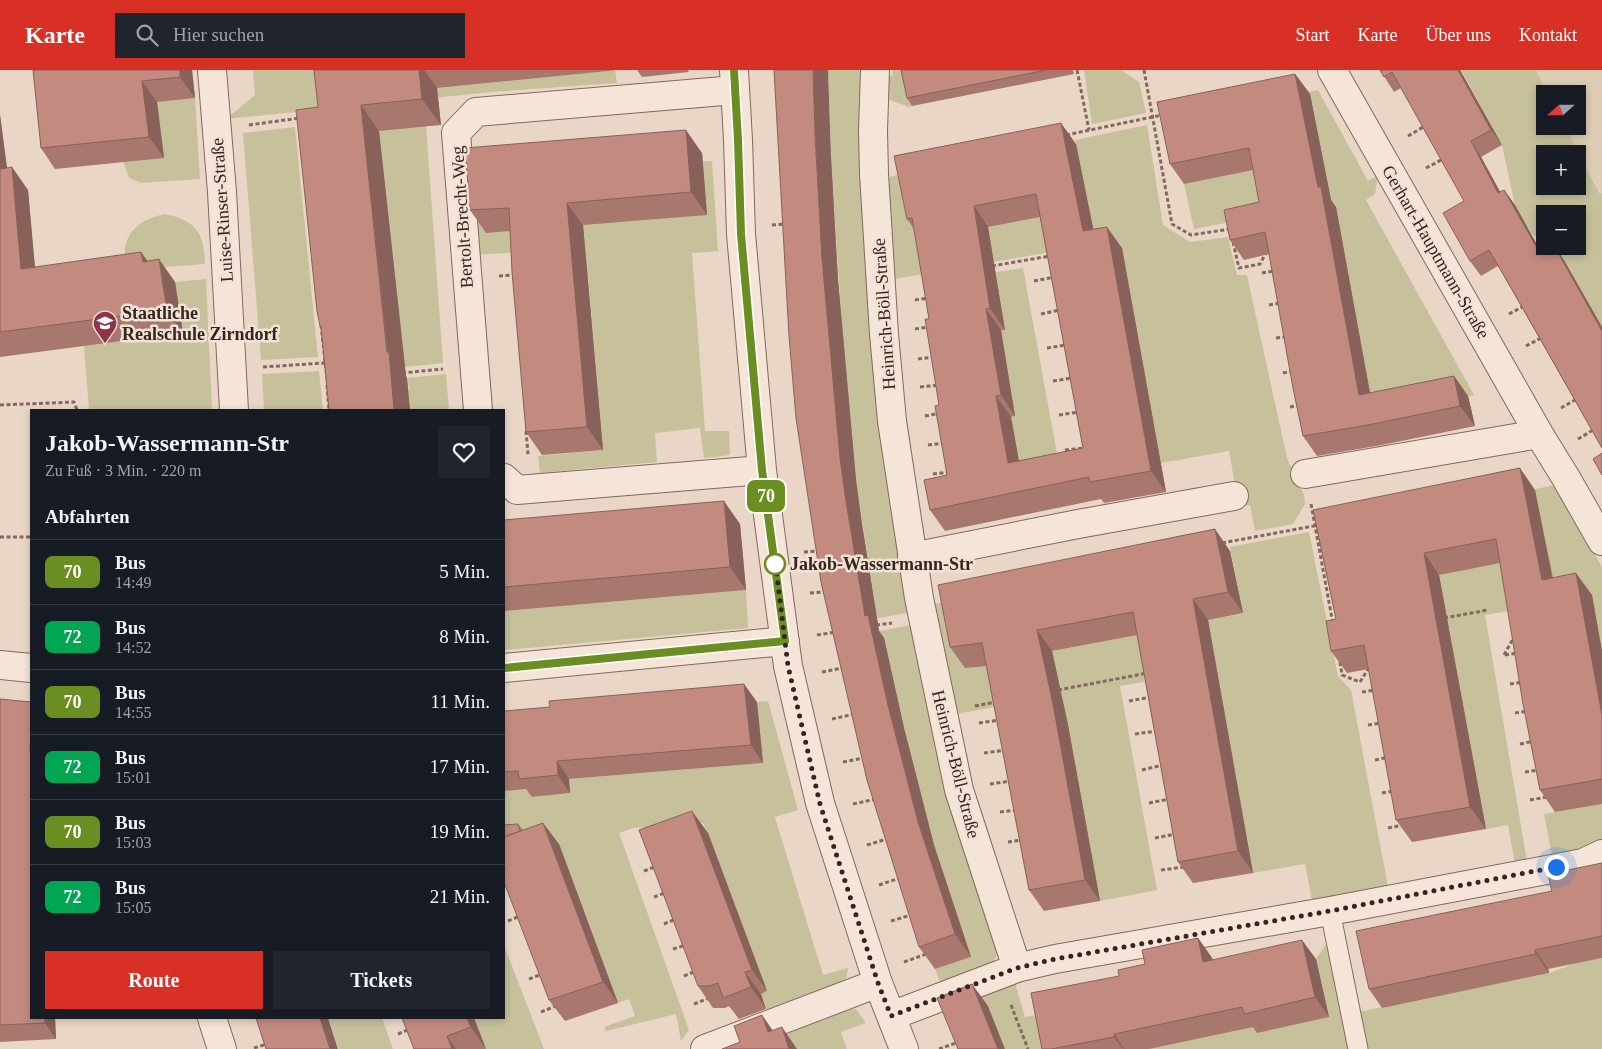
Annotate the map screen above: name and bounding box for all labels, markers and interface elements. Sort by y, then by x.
search box [115,13,465,58]
icon: search [133,21,161,49]
text: Karte [25,22,85,48]
text: Hier suchen [173,24,264,45]
text: Start [1296,25,1330,45]
text: Karte [1358,25,1398,45]
text: Über uns [1426,25,1491,45]
text: Kontakt [1519,25,1577,45]
north arrow [1536,85,1586,135]
map controls [1536,85,1586,255]
street label: Luise-Rinser-Straße [207,137,237,283]
street label: Bertolt-Brecht-Weg [447,145,477,289]
button: + [1536,145,1586,195]
street label: Gerhart-Hauptmann-Straße [1378,162,1494,342]
button: − [1536,205,1586,255]
street label: Heinrich-Böll-Straße [869,238,899,390]
place label: Staatliche Realschule Zirndorf [122,303,279,344]
school or university icon: Staatliche Realschule Zirndorf [92,310,118,344]
button: heart [438,426,490,478]
text: Jakob-Wassermann-Str [45,430,289,456]
text: Zu Fuß · 3 Min. · 220 m [45,462,201,479]
line badge: 70 [744,480,788,512]
text: 70 [757,486,775,506]
text: Abfahrten [45,506,129,527]
text: Bus [115,552,146,573]
marker: Jakob-Wassermann-Str [764,553,786,575]
place label: Jakob-Wassermann-Str [790,554,973,574]
text: 5 Min. [439,561,490,582]
text: 70 [64,562,82,582]
text: 14:49 [115,574,151,591]
text: Bus [115,617,146,638]
text: 8 Min. [439,626,490,647]
text: 72 [64,627,82,647]
text: 14:52 [115,639,151,656]
text: Bus [115,682,146,703]
street label: Heinrich-Böll-Straße [928,688,984,840]
text: 11 Min. [431,691,490,712]
text: 70 [64,692,82,712]
text: 14:55 [115,704,151,721]
text: Bus [115,747,146,768]
text: 17 Min. [430,756,490,777]
text: 72 [64,757,82,777]
text: 15:01 [115,769,151,786]
text: Bus [115,812,146,833]
text: 19 Min. [430,821,490,842]
text: 70 [64,822,82,842]
text: 15:03 [115,834,151,851]
your location [1544,855,1569,880]
text: Bus [115,877,146,898]
text: 21 Min. [430,886,490,907]
text: 72 [64,887,82,907]
text: 15:05 [115,899,151,916]
button: Route [45,951,263,1009]
button: Tickets [273,951,490,1009]

